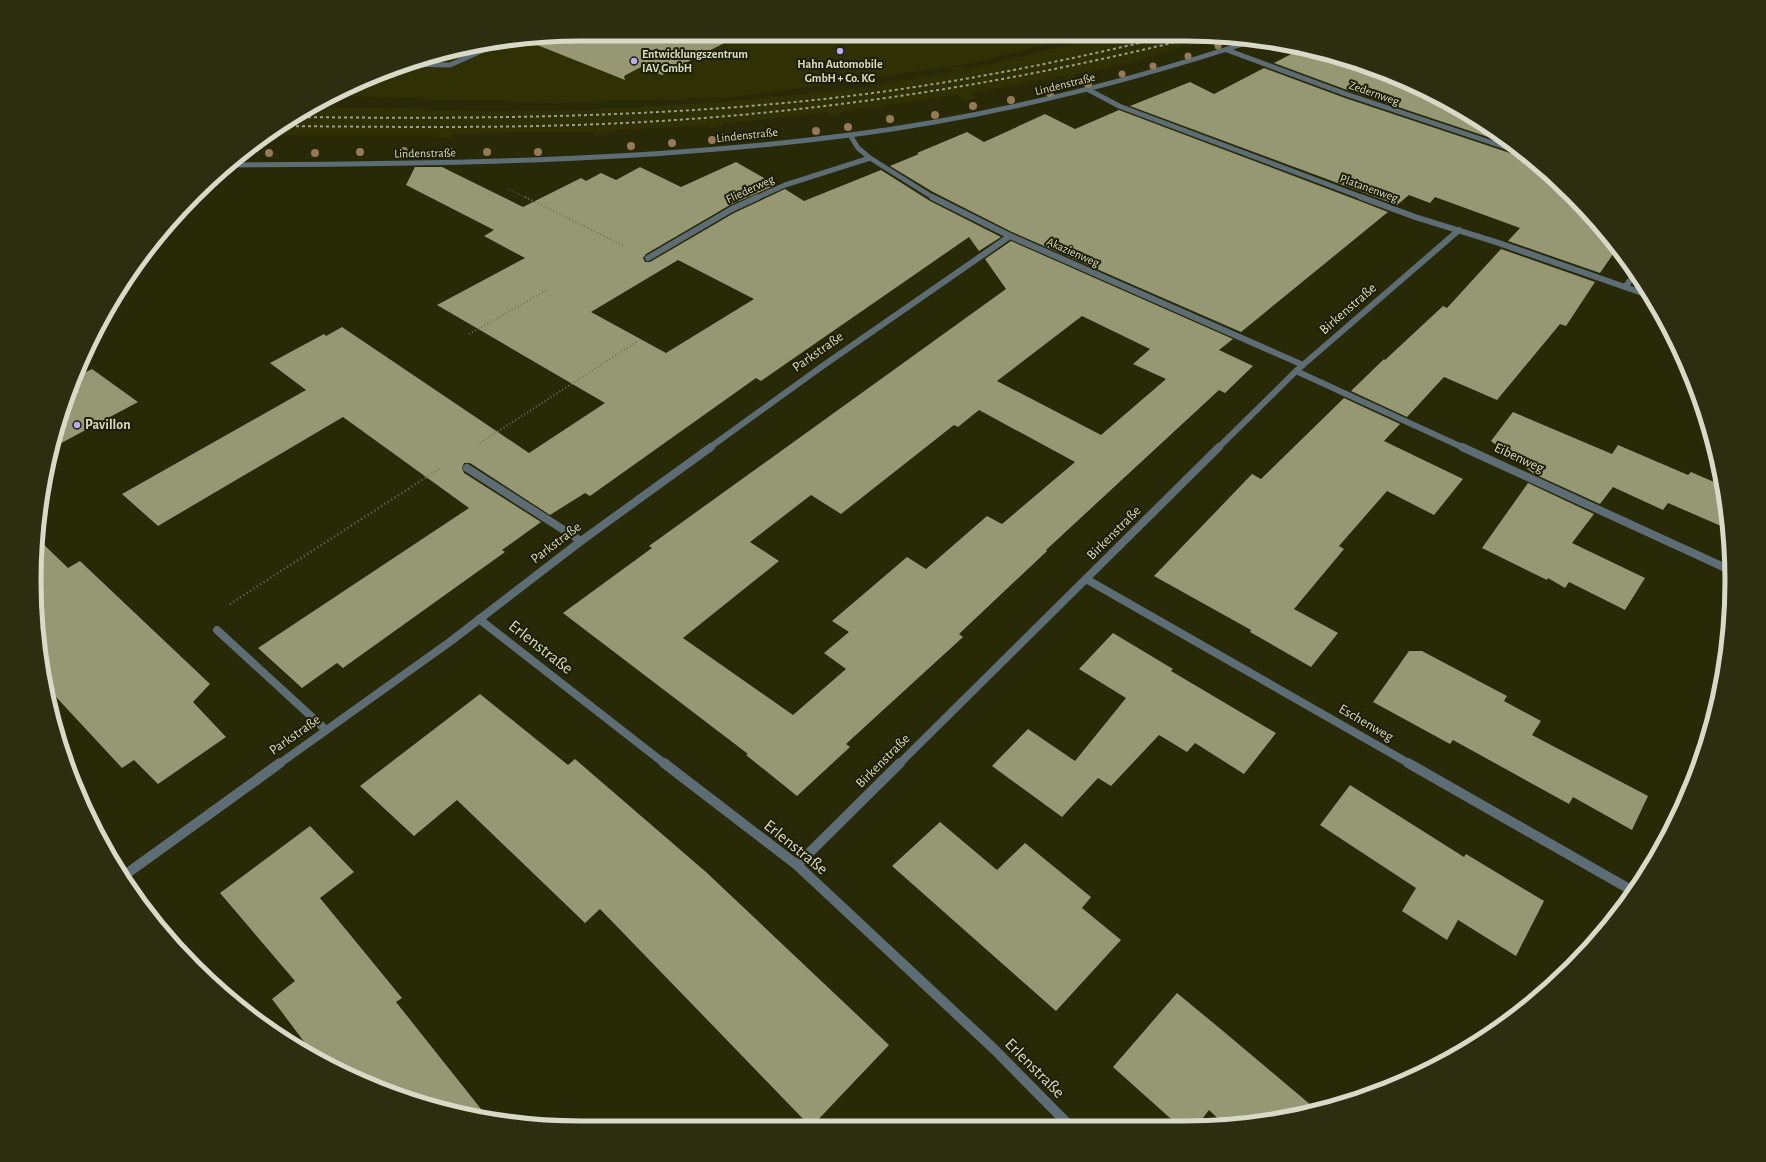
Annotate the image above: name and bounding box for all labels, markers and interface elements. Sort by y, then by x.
marker: Hahn Automobile GmbH + Co. KG [835,46,845,56]
place label: Entwicklungszentrum IAV GmbH [642,48,748,74]
marker: Entwicklungszentrum IAV GmbH [629,56,639,66]
place label: Hahn Automobile GmbH + Co. KG [797,58,883,84]
street label: Lindenstraße [1034,71,1096,97]
street label: Zedernweg [1347,79,1401,107]
street label: Lindenstraße [716,126,778,144]
street label: Lindenstraße [394,146,456,160]
street label: Platanenweg [1338,172,1400,204]
street label: Fliederweg [724,173,776,205]
street label: Akazienweg [1045,235,1101,269]
street label: Birkenstraße [1317,281,1379,337]
street label: Parkstraße [790,329,846,375]
place label: Pavillon [85,418,131,432]
marker: Pavillon [72,420,82,430]
street label: Eibenweg [1492,440,1546,476]
street label: Birkenstraße [1084,503,1144,563]
street label: Parkstraße [528,520,584,566]
street label: Erlenstraße [506,617,576,677]
street label: Eschenweg [1336,702,1396,744]
street label: Parkstraße [267,712,323,758]
street label: Birkenstraße [853,731,913,791]
street label: Erlenstraße [761,816,831,878]
street label: Erlenstraße [1002,1035,1068,1101]

